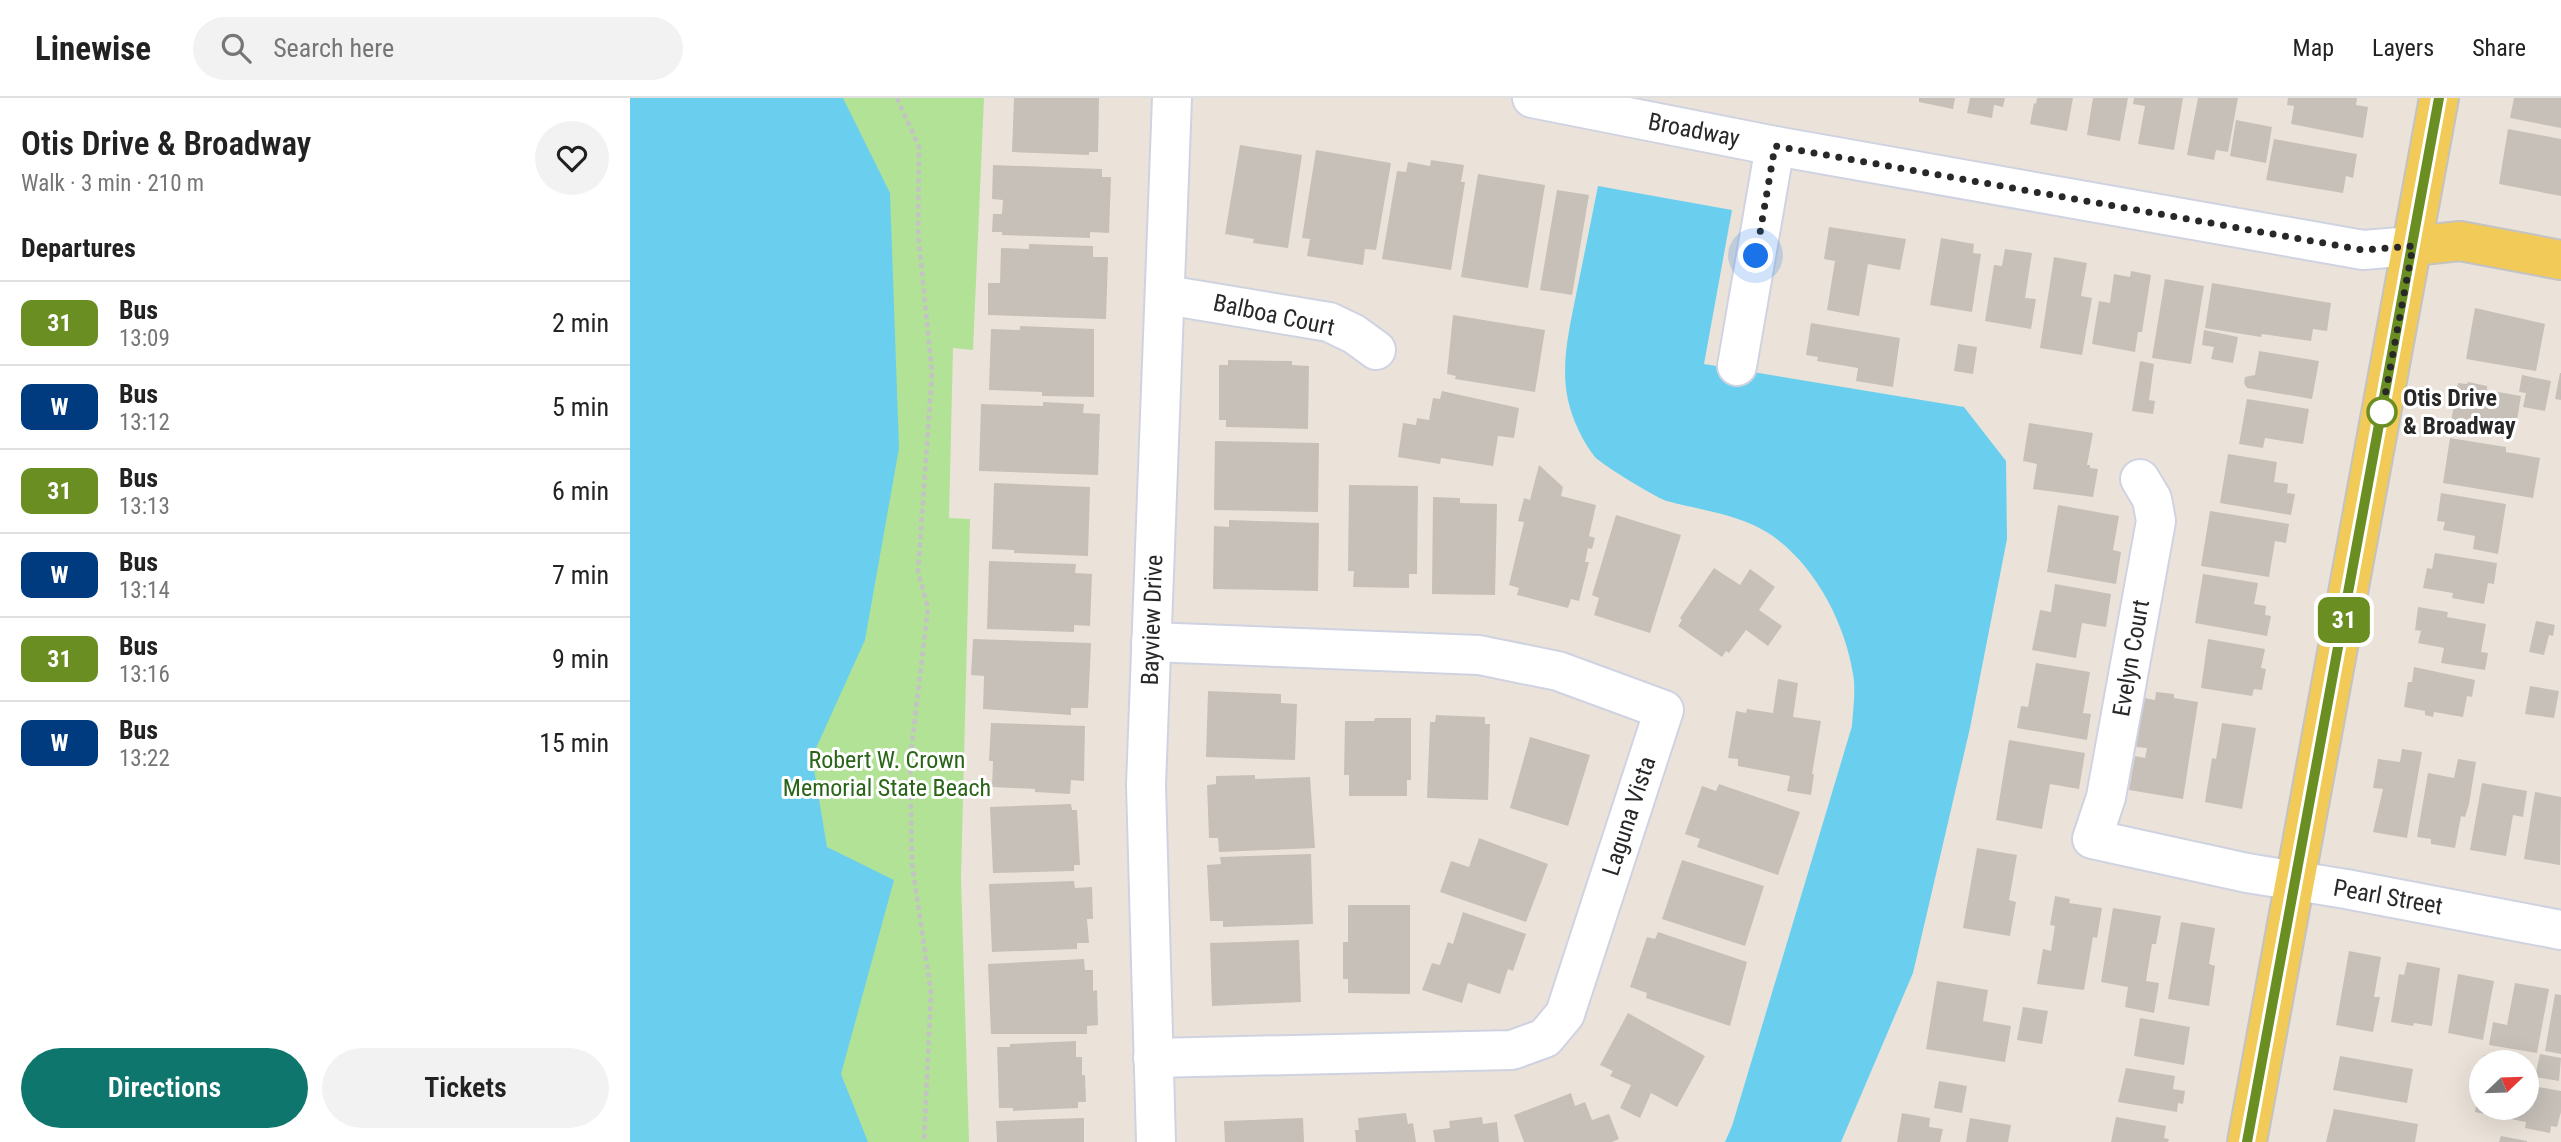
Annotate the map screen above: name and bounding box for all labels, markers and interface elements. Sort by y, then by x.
search box [193,17,683,80]
text: Linewise [35,29,151,68]
icon: search [217,29,255,67]
text: Search here [273,33,394,63]
text: Map [2293,34,2334,62]
text: Layers [2372,34,2434,62]
text: Share [2472,34,2526,62]
street label: Broadway [1646,107,1742,153]
button: heart [535,121,609,195]
text: Otis Drive & Broadway [21,124,311,163]
text: Walk · 3 min · 210 m [21,170,204,197]
text: Departures [21,233,136,263]
your location [1738,238,1773,273]
street label: Balboa Court [1211,288,1337,342]
text: Bus [119,295,158,325]
text: 2 min [552,308,609,338]
text: 31 [47,309,72,337]
text: 13:09 [119,325,170,352]
text: Bus [119,379,158,409]
place label: Otis Drive & Broadway [2403,384,2516,440]
text: 5 min [552,392,609,422]
text: W [51,393,69,421]
marker: Otis Drive & Broadway [2367,397,2397,427]
text: 13:12 [119,409,170,436]
text: Bus [119,463,158,493]
text: 6 min [552,476,609,506]
text: 31 [47,477,72,505]
text: 13:13 [119,493,170,520]
text: Bus [119,547,158,577]
street label: Bayview Drive [1136,554,1168,686]
text: 7 min [552,560,609,590]
text: W [51,561,69,589]
text: 13:14 [119,577,170,604]
line badge: 31 [2312,597,2376,643]
street label: Evelyn Court [2107,598,2155,718]
text: 31 [2332,606,2356,634]
text: Bus [119,631,158,661]
text: 9 min [552,644,609,674]
text: 31 [47,645,72,673]
text: 13:16 [119,661,170,688]
text: Bus [119,715,158,745]
text: 15 min [539,728,609,758]
text: W [51,729,69,757]
text: 13:22 [119,745,170,772]
park label: Robert W. Crown Memorial State Beach [783,746,991,802]
street label: Laguna Vista [1597,753,1661,879]
street label: Pearl Street [2331,874,2445,920]
button: Directions [21,1048,308,1128]
button: Tickets [322,1048,609,1128]
north arrow [2469,1050,2539,1120]
map controls [2469,1050,2539,1120]

